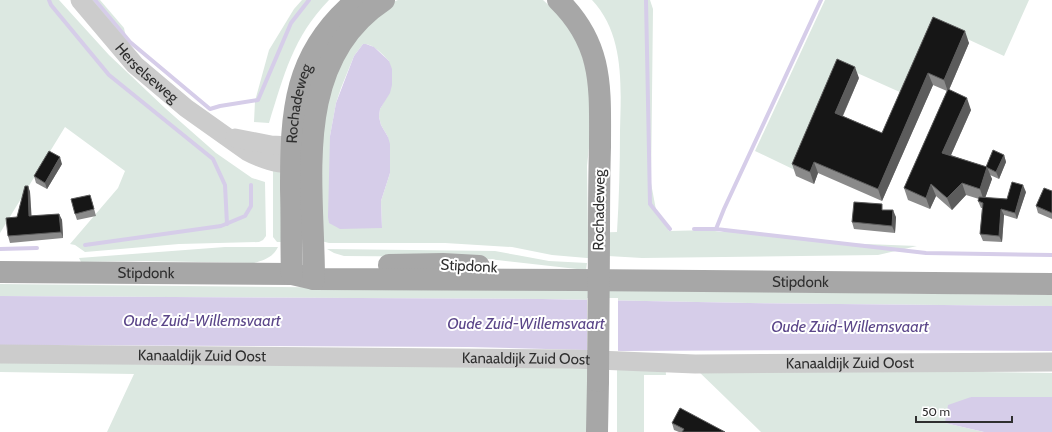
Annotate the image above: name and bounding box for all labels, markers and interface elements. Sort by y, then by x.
street label: Herselseweg [111,39,182,107]
street label: Rochadeweg [283,61,316,144]
street label: Rochadeweg [589,169,609,251]
street label: Stipdonk [440,256,498,276]
street label: Stipdonk [118,264,175,282]
street label: Stipdonk [772,273,829,291]
water label: Oude Zuid-Willemsvaart [123,311,282,330]
water label: Oude Zuid-Willemsvaart [447,314,606,333]
water label: Oude Zuid-Willemsvaart [771,317,930,336]
street label: Kanaaldijk Zuid Oost [138,346,266,365]
street label: Kanaaldijk Zuid Oost [462,349,590,369]
street label: Kanaaldijk Zuid Oost [786,354,914,372]
scale bar [916,398,1012,424]
text: 50 m [922,404,950,419]

